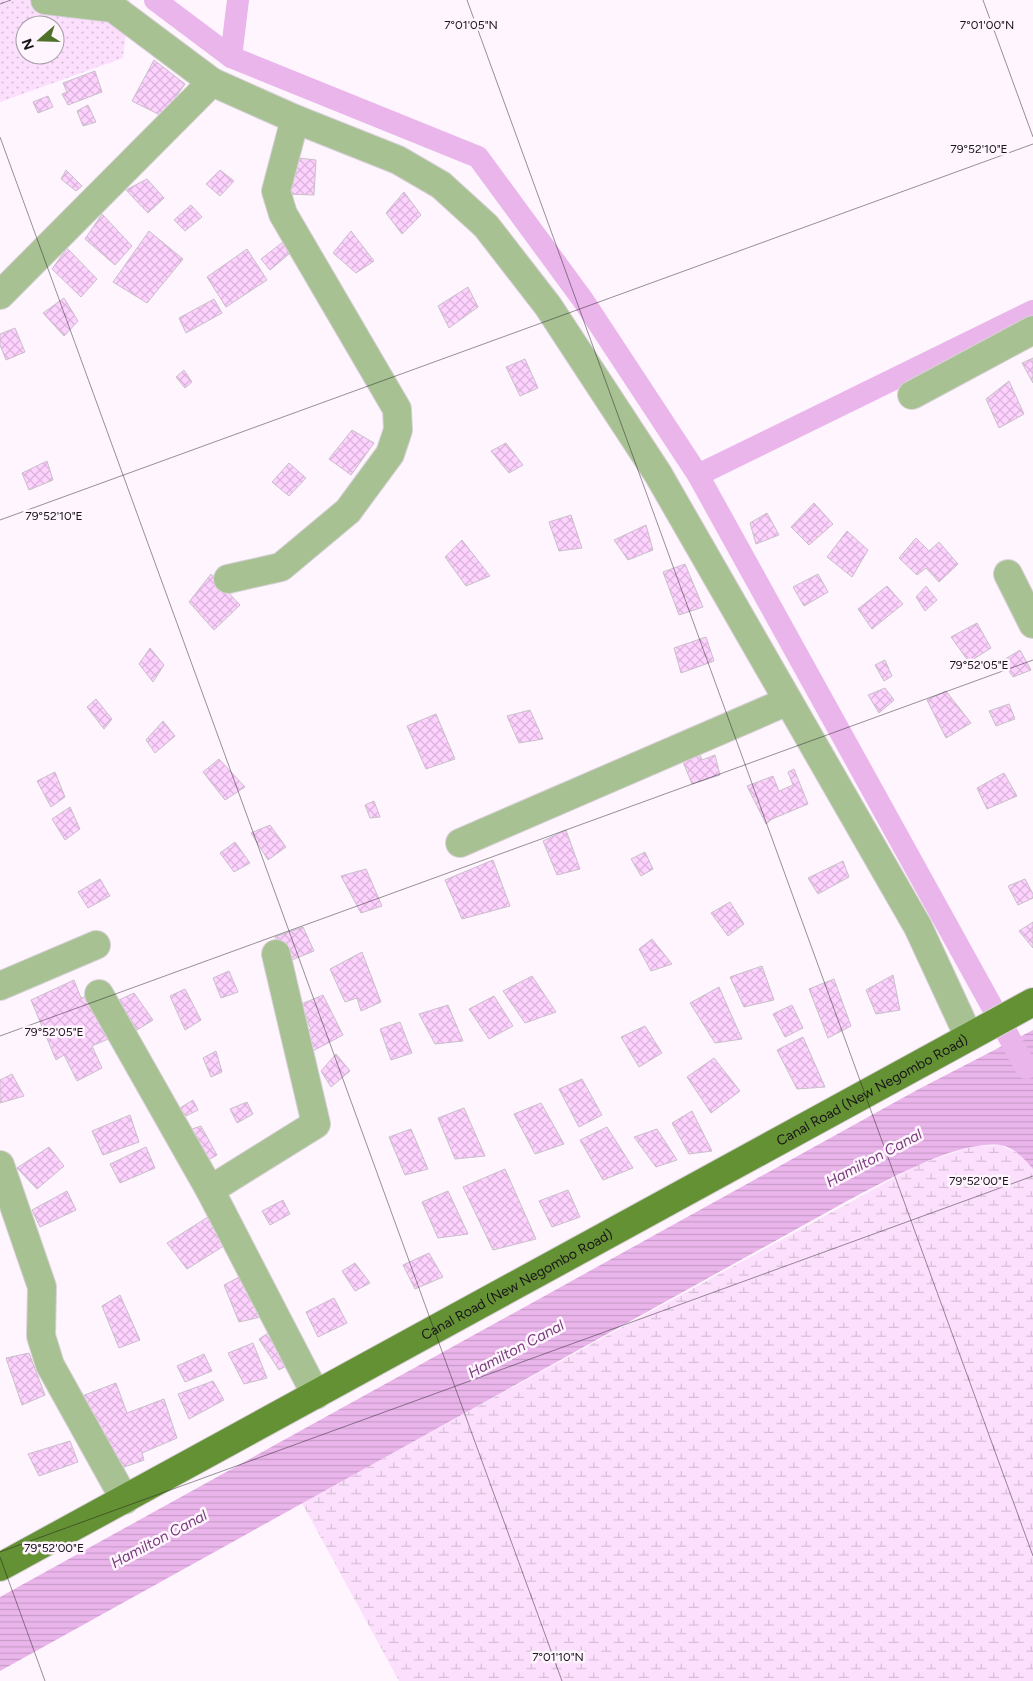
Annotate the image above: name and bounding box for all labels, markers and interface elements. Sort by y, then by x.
north arrow [15,15,65,65]
text: 7°01'05"N [444,18,498,32]
text: 7°01'00"N [960,18,1014,32]
text: N [18,36,38,52]
text: 79°52'10"E [950,142,1008,156]
text: 79°52'10"E [25,509,83,523]
text: 79°52'05"E [949,658,1009,672]
text: 79°52'05"E [24,1025,84,1039]
street label: Canal Road (New Negombo Road) [774,1031,971,1150]
water label: Hamilton Canal [823,1125,926,1191]
text: 79°52'00"E [949,1174,1009,1188]
street label: Canal Road (New Negombo Road) [418,1225,616,1344]
water label: Hamilton Canal [465,1316,568,1382]
water label: Hamilton Canal [108,1506,211,1572]
text: 79°52'00"E [24,1541,84,1555]
text: 7°01'10"N [532,1650,584,1664]

